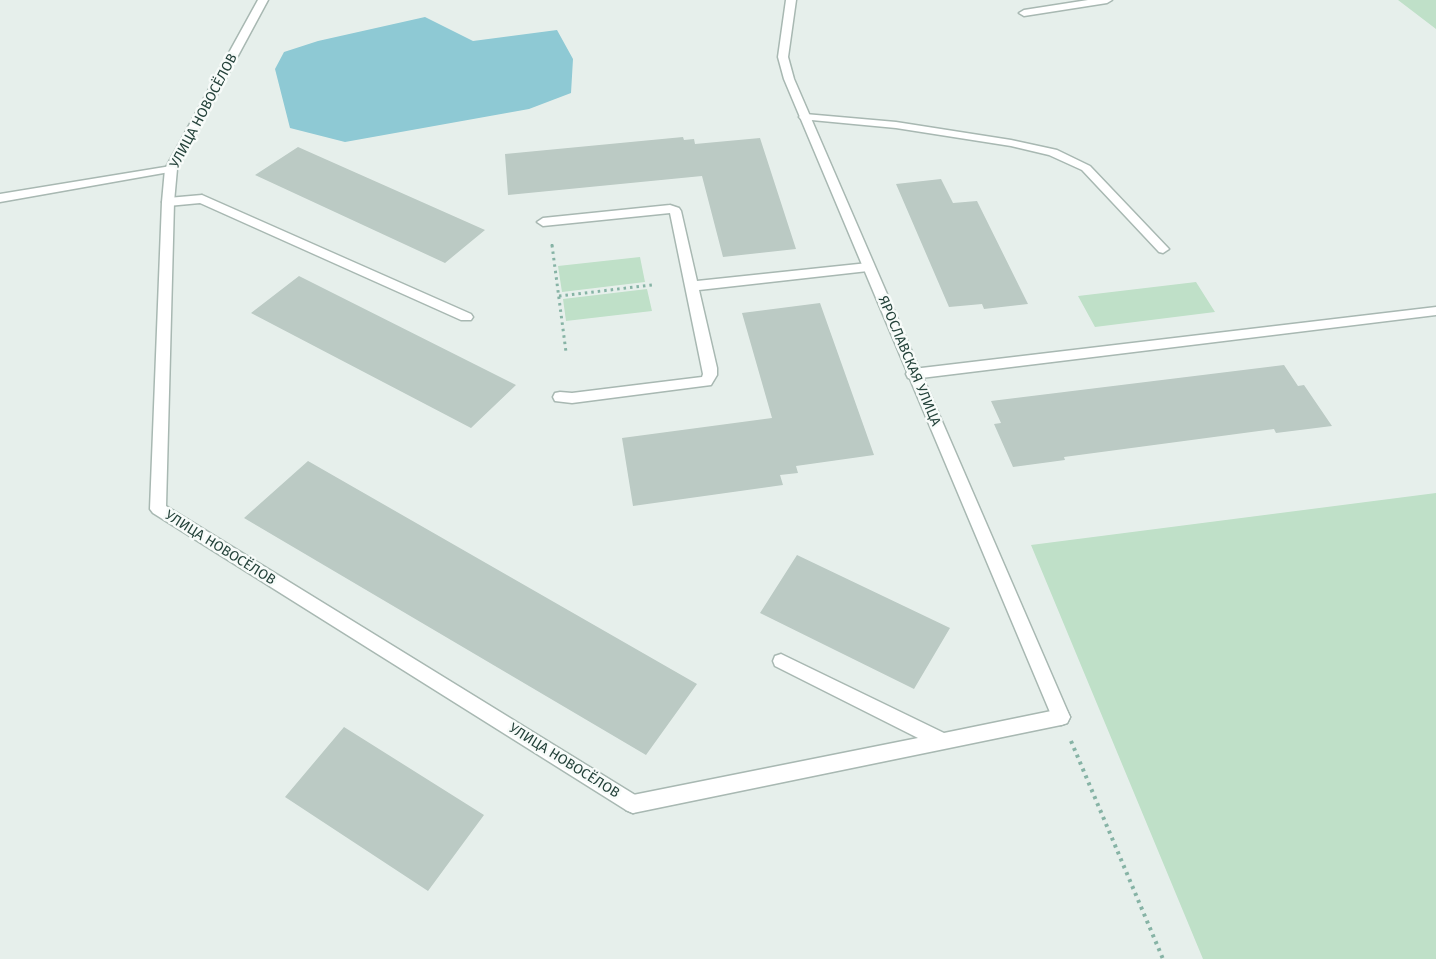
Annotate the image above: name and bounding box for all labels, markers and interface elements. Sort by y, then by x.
street label: УЛИЦА НОВОСЁЛОВ [167,51,241,171]
street label: ЯРОСЛАВСКАЯ УЛИЦА [874,293,944,429]
street label: УЛИЦА НОВОСЁЛОВ [162,507,278,589]
street label: УЛИЦА НОВОСЁЛОВ [506,720,622,802]

